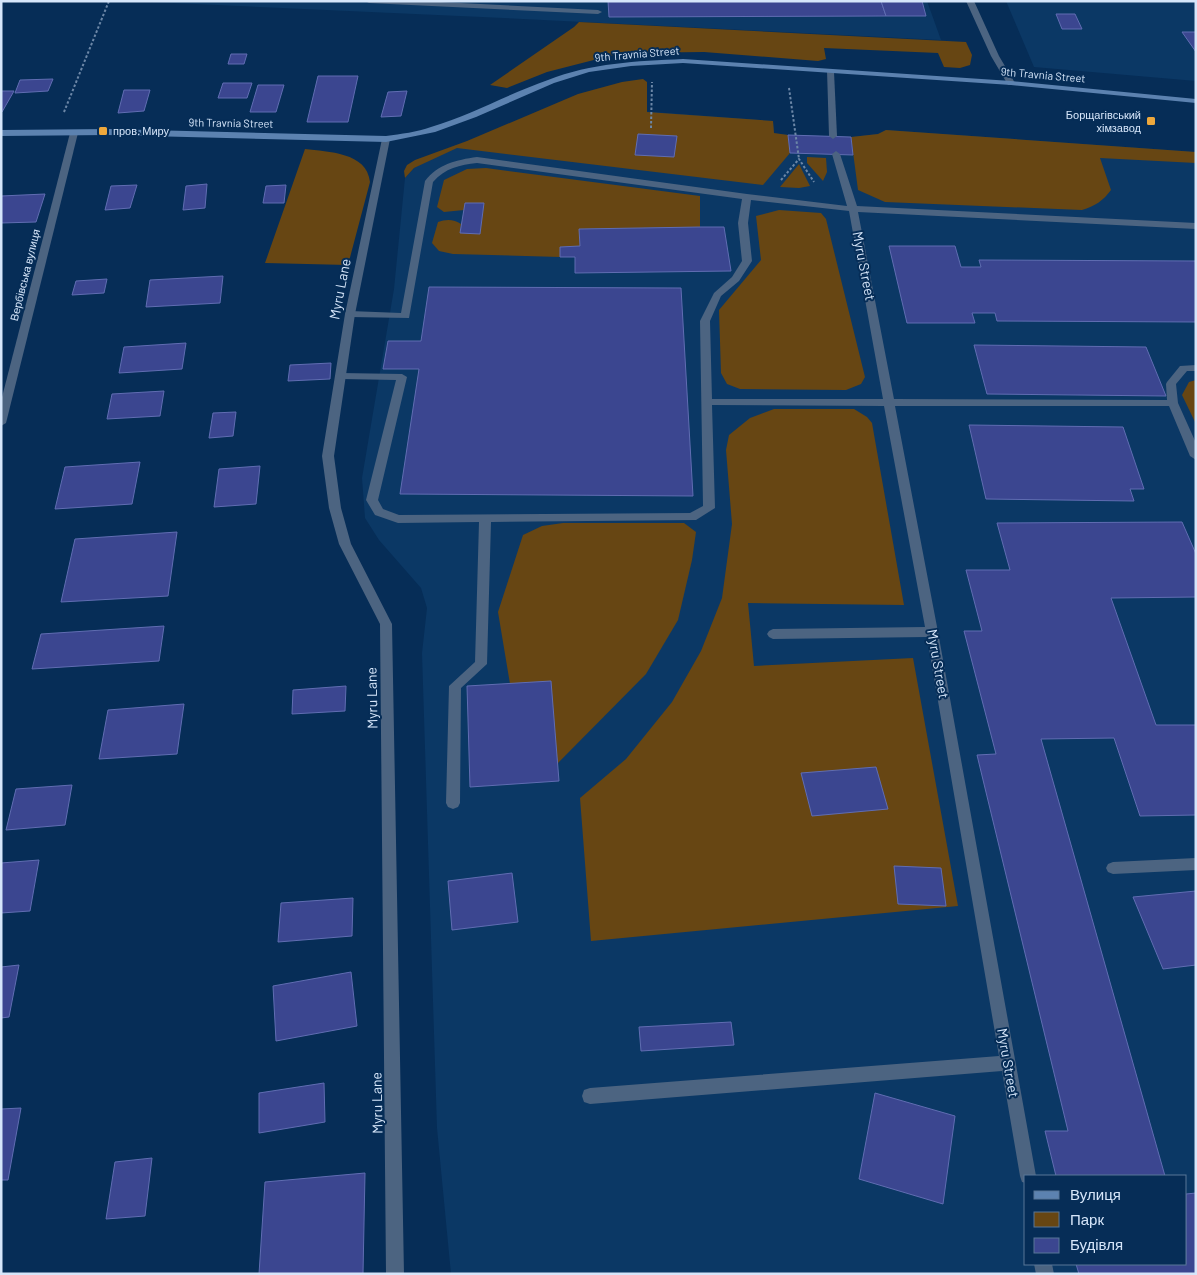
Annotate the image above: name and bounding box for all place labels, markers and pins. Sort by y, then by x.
place label: Борщагівський хімзавод [1066,108,1142,134]
marker: Борщагівський хімзавод [1145,115,1157,127]
place label: пров. Миру [113,124,170,137]
marker: пров. Миру [97,125,109,137]

